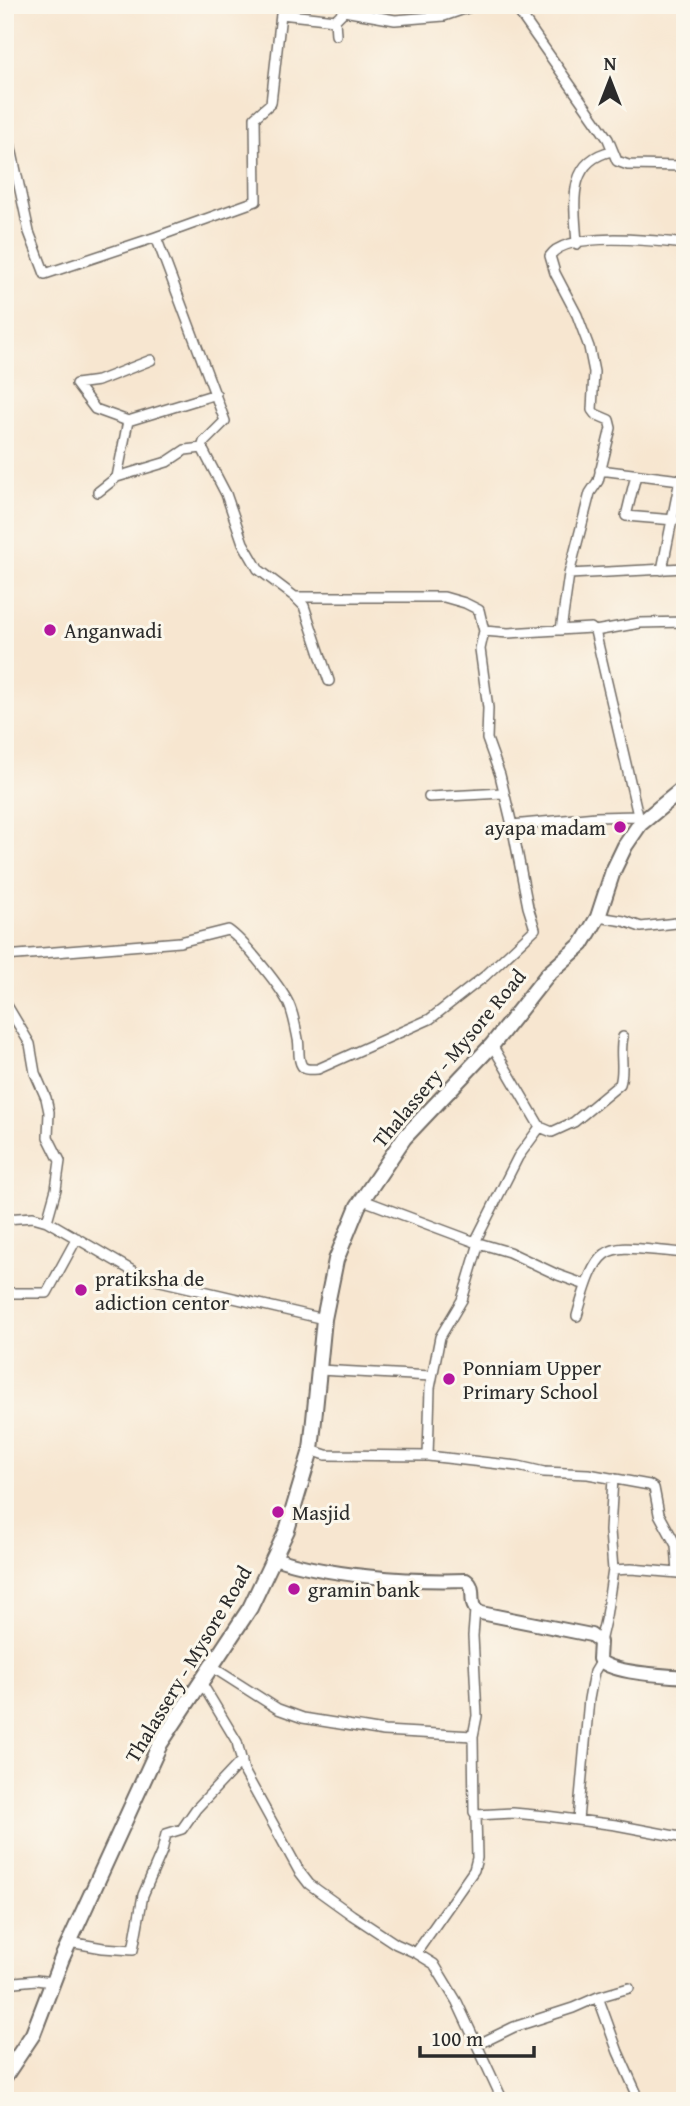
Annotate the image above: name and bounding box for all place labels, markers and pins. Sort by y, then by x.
place label: Anganwadi [64,615,162,646]
marker: Anganwadi [42,622,58,638]
place label: ayapa madam [485,812,606,843]
marker: ayapa madam [612,819,628,835]
place label: pratiksha de adiction centor [95,1263,230,1318]
marker: pratiksha de adiction centor [73,1282,89,1298]
place label: Ponniam Upper Primary School [463,1352,602,1407]
marker: Ponniam Upper Primary School [441,1371,457,1387]
place label: Masjid [292,1497,351,1528]
marker: Masjid [270,1504,286,1520]
place label: gramin bank [308,1574,420,1605]
marker: gramin bank [286,1581,302,1597]

